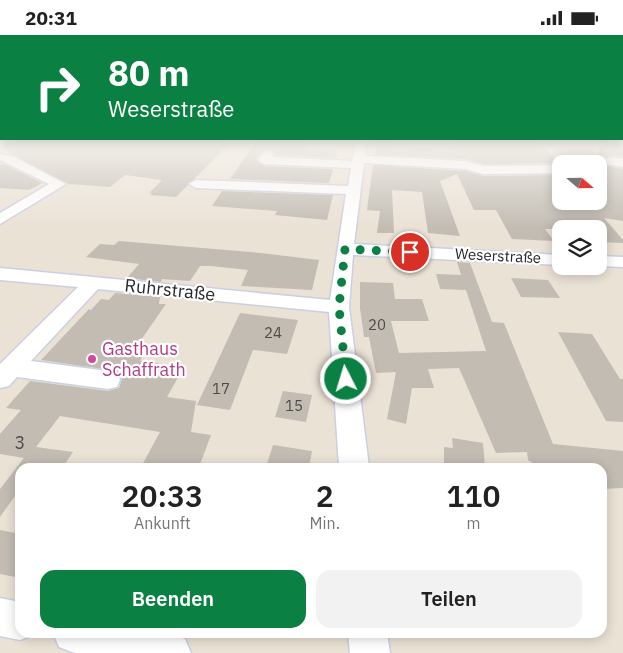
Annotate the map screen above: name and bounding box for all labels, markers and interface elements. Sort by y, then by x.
text: 20:31 [25,6,77,30]
text: 80 m [108,50,190,96]
icon: right [25,55,90,120]
text: Weserstraße [108,94,234,123]
north arrow [552,155,608,210]
map controls [552,155,607,275]
button: layers [552,220,607,275]
pin [389,231,431,273]
icon: arrive [396,238,424,266]
street label: Weserstraße [454,244,542,267]
street label: Ruhrstraße [124,273,217,306]
house number: 20 [368,315,386,334]
house number: 24 [264,323,282,342]
place label: Gasthaus Schaffrath [102,337,186,381]
position arrow [319,352,371,404]
marker: Gasthaus Schaffrath [86,353,98,365]
house number: 17 [212,379,230,398]
house number: 15 [285,396,303,415]
house number: 3 [15,431,25,454]
text: 20:33 [121,476,203,515]
text: 2 [316,476,334,515]
text: 110 [446,476,500,515]
text: Ankunft [134,513,191,533]
text: Min. [310,513,340,533]
text: m [466,513,480,533]
button: Beenden [40,570,306,628]
button: Teilen [316,570,582,628]

